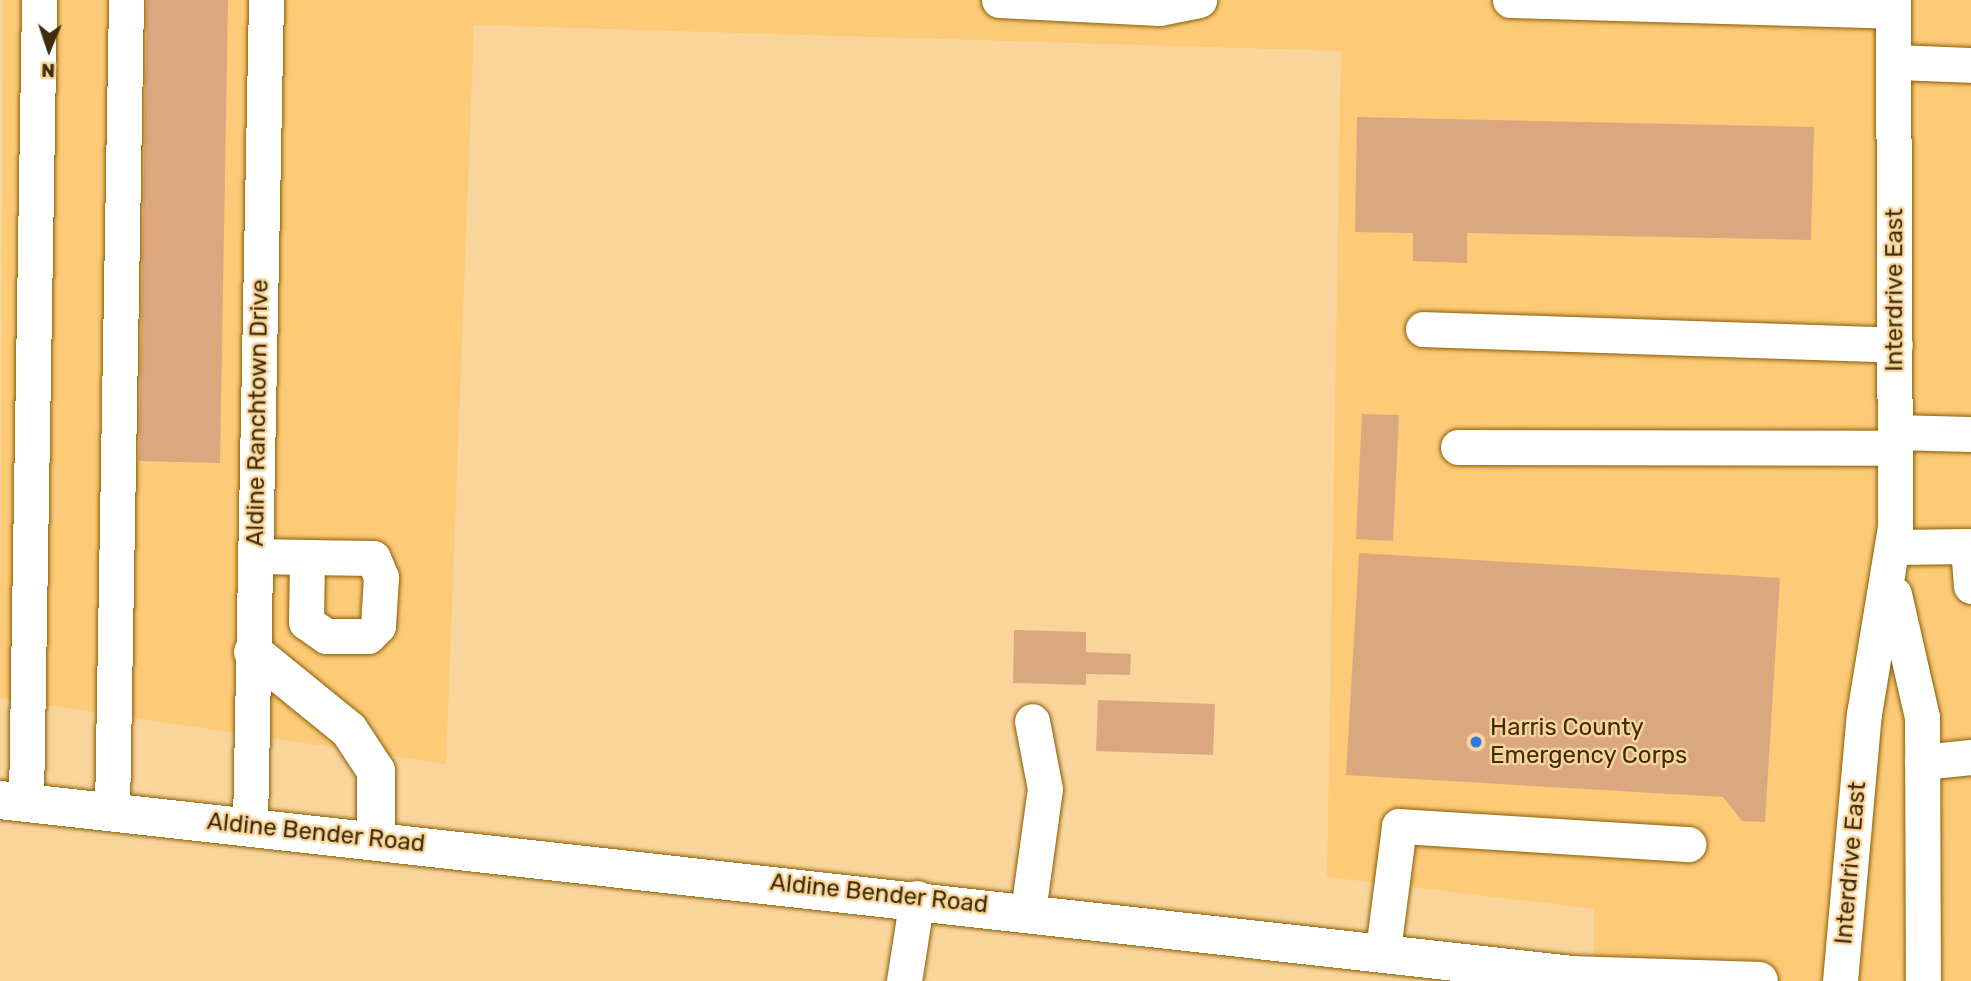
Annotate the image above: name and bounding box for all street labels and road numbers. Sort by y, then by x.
street label: Interdrive East [1881,208,1909,372]
street label: Aldine Ranchtown Drive [241,279,275,547]
street label: Interdrive East [1830,780,1872,946]
street label: Aldine Bender Road [205,807,427,859]
street label: Aldine Bender Road [768,868,990,920]

